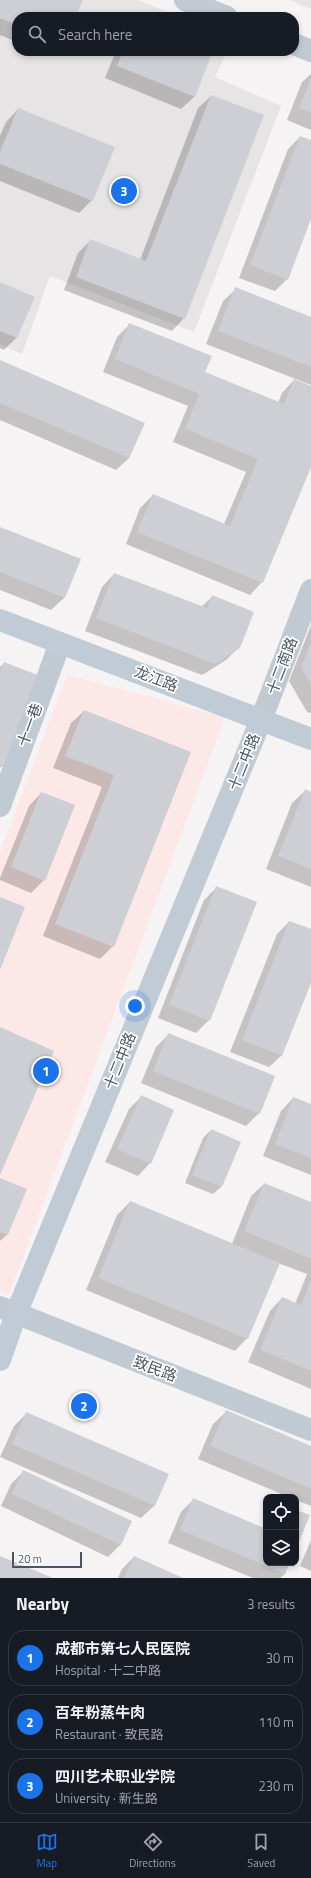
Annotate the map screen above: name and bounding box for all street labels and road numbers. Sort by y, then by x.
street label: 十二南路 [260,634,303,698]
street label: 龙江路 [131,660,181,697]
street label: 十一巷 [11,700,48,750]
street label: 十二中路 [222,730,265,794]
street label: 十二中路 [98,1029,141,1093]
street label: 致民路 [130,1350,180,1387]

